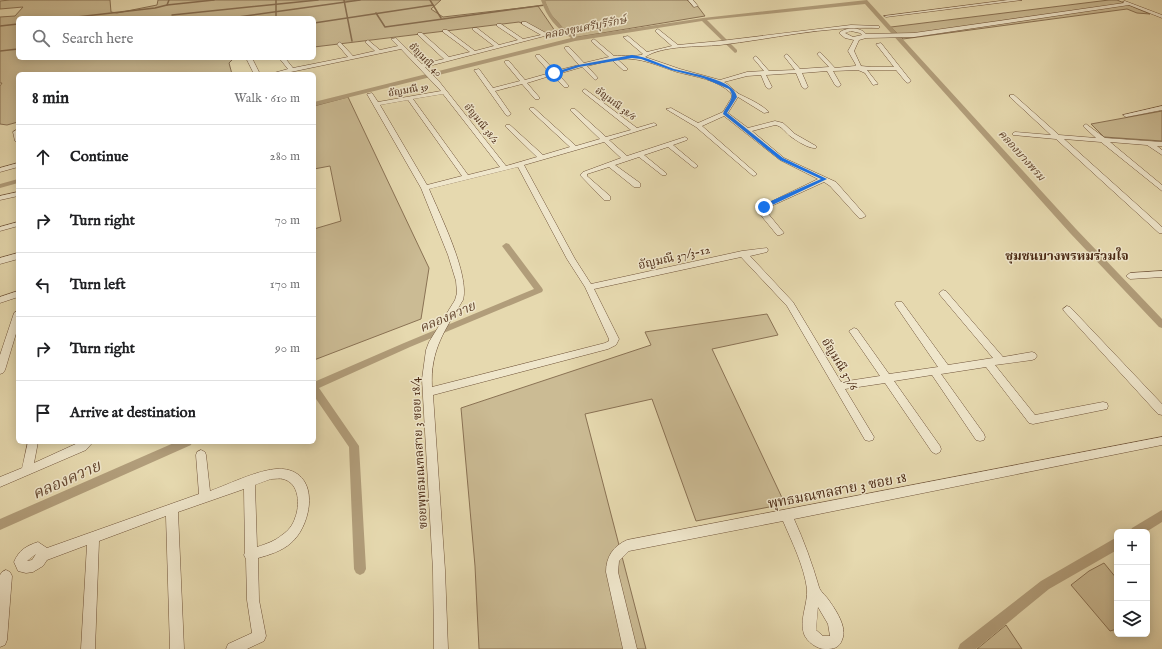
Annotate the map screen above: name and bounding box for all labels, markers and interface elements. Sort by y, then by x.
water label: คลองขุนศรีบุรีรักษ์ [543,13,629,43]
search box [16,16,316,60]
icon: search [30,27,52,49]
text: Search here [62,29,133,48]
street label: อัญมณี 40 [406,40,445,80]
route start [545,64,563,82]
street label: อัญมณี 39 [387,80,429,100]
street label: อัญมณี 38/6 [592,84,639,124]
text: 8 min [32,88,69,109]
text: Walk · 610 m [234,90,300,107]
street label: อัญมณี 38/2 [461,100,502,147]
water label: คลองบางพรม [995,127,1048,185]
icon: ahead [32,146,54,168]
text: Continue [70,147,128,166]
text: 280 m [270,148,300,165]
route end [755,198,773,216]
icon: right [32,210,54,232]
text: Turn right [70,211,135,230]
text: 70 m [275,212,300,229]
street label: อัญมณี 37/3-12 [637,242,712,273]
district label: ชุมชนบางพรหมร่วมใจ [1005,247,1129,265]
icon: left [32,274,54,296]
text: Turn left [70,275,126,294]
text: 170 m [270,276,300,293]
water label: คลองควาย [417,298,479,337]
street label: อัญมณี 37/6 [818,335,861,394]
icon: right [32,338,54,360]
text: Turn right [70,339,135,358]
text: 90 m [275,340,300,357]
street label: ซอยพุทธมณฑลสาย 3 ซอย 18/4 [408,377,431,529]
icon: arrive [32,402,54,424]
text: Arrive at destination [70,403,196,422]
water label: คลองควาย [29,456,105,505]
street label: พุทธมณฑลสาย 3 ซอย 18 [766,469,908,513]
map controls [1114,529,1150,637]
button: + [1114,529,1150,565]
button: − [1114,565,1150,601]
button: layers [1114,601,1150,637]

